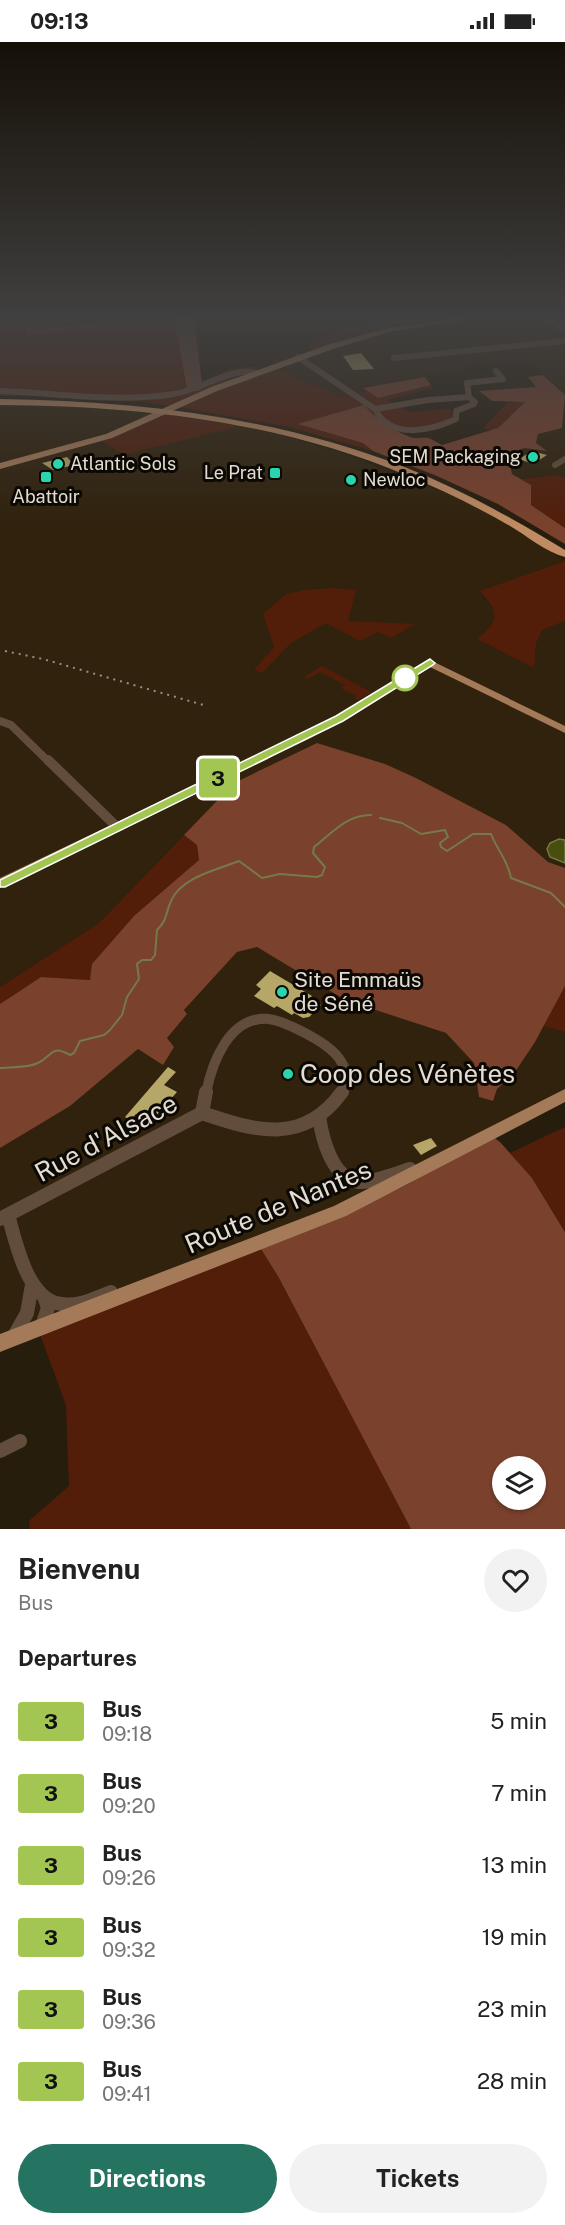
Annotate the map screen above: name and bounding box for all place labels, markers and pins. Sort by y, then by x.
place label: SEM Packaging [389,446,521,467]
marker: SEM Packaging [526,450,540,464]
place label: Atlantic Sols [70,453,176,474]
marker: Atlantic Sols [51,457,65,471]
place label: Le Prat [204,462,263,483]
marker: Le Prat [268,466,282,480]
place label: Newloc [363,469,426,490]
marker: Abattoir [39,470,53,484]
marker: Newloc [344,473,358,487]
place label: Abattoir [12,486,80,507]
unlabelled marker [392,665,418,691]
place label: Site Emmaüs de Séné [294,967,422,1016]
marker: Site Emmaüs de Séné [275,985,289,999]
place label: Coop des Vénètes [300,1058,515,1089]
marker: Coop des Vénètes [281,1067,295,1081]

